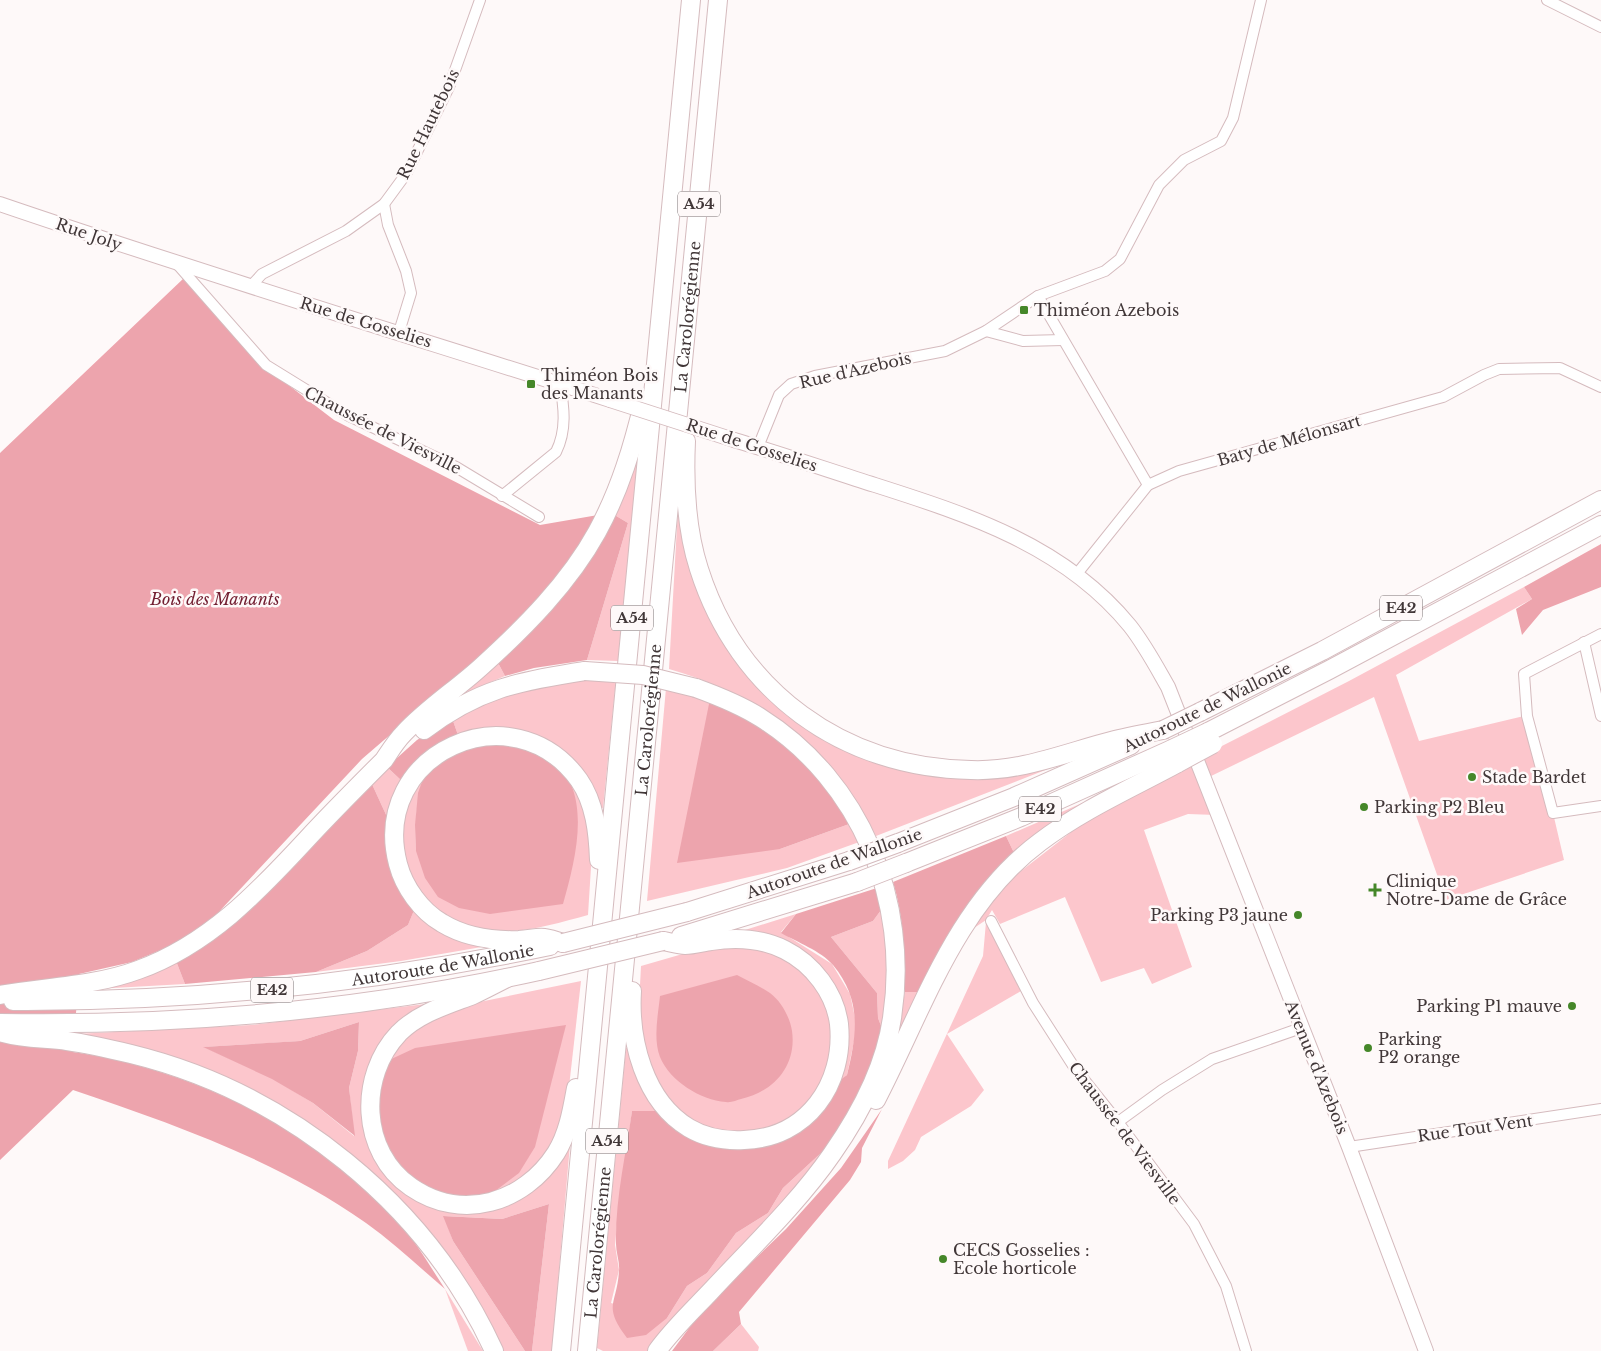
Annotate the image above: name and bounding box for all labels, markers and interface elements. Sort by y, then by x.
street label: Rue Hautebois [393,66,463,182]
road number: A54 [678,192,720,216]
street label: Rue Joly [53,213,125,255]
street label: La Carolorégienne [670,240,705,394]
street label: Rue de Gosselies [298,292,434,352]
place label: Thiméon Azebois [1034,300,1179,320]
marker: Thiméon Azebois [1018,304,1030,316]
street label: Rue d'Azebois [797,347,913,393]
place label: Thiméon Bois des Manants [541,365,658,403]
marker: Thiméon Bois des Manants [525,378,537,390]
street label: Chaussée de Viesville [301,382,465,478]
street label: Baty de Mélonsart [1215,410,1363,470]
street label: Rue de Gosselies [684,414,820,476]
park label: Bois des Manants [149,589,280,609]
road number: E42 [1380,596,1422,620]
road number: A54 [611,606,653,630]
street label: La Carolorégienne [631,643,665,797]
street label: Autoroute de Wallonie [1119,658,1294,757]
place label: Stade Bardet [1482,767,1586,787]
marker: Stade Bardet [1466,771,1478,783]
road number: E42 [1019,796,1061,822]
place label: Parking P2 Bleu [1374,797,1505,817]
marker: Parking P2 Bleu [1358,801,1370,813]
street label: Autoroute de Wallonie [743,824,924,903]
place label: Clinique Notre-Dame de Grâce [1386,871,1567,909]
marker: Clinique Notre-Dame de Grâce [1368,883,1382,897]
place label: Parking P3 jaune [1150,905,1288,925]
marker: Parking P3 jaune [1292,909,1304,921]
street label: Autoroute de Wallonie [349,940,536,990]
road number: E42 [251,978,293,1002]
street label: Avenue d'Azebois [1281,996,1353,1137]
place label: Parking P1 mauve [1416,996,1562,1016]
marker: Parking P1 mauve [1566,1000,1578,1012]
place label: Parking P2 orange [1378,1029,1460,1067]
marker: Parking P2 orange [1362,1042,1374,1054]
street label: Chaussée de Viesville [1065,1058,1185,1208]
street label: Rue Tout Vent [1416,1110,1534,1146]
road number: A54 [586,1128,628,1154]
street label: La Carolorégienne [580,1166,615,1319]
place label: CECS Gosselies : Ecole horticole [953,1240,1090,1278]
marker: CECS Gosselies : Ecole horticole [937,1253,949,1265]

